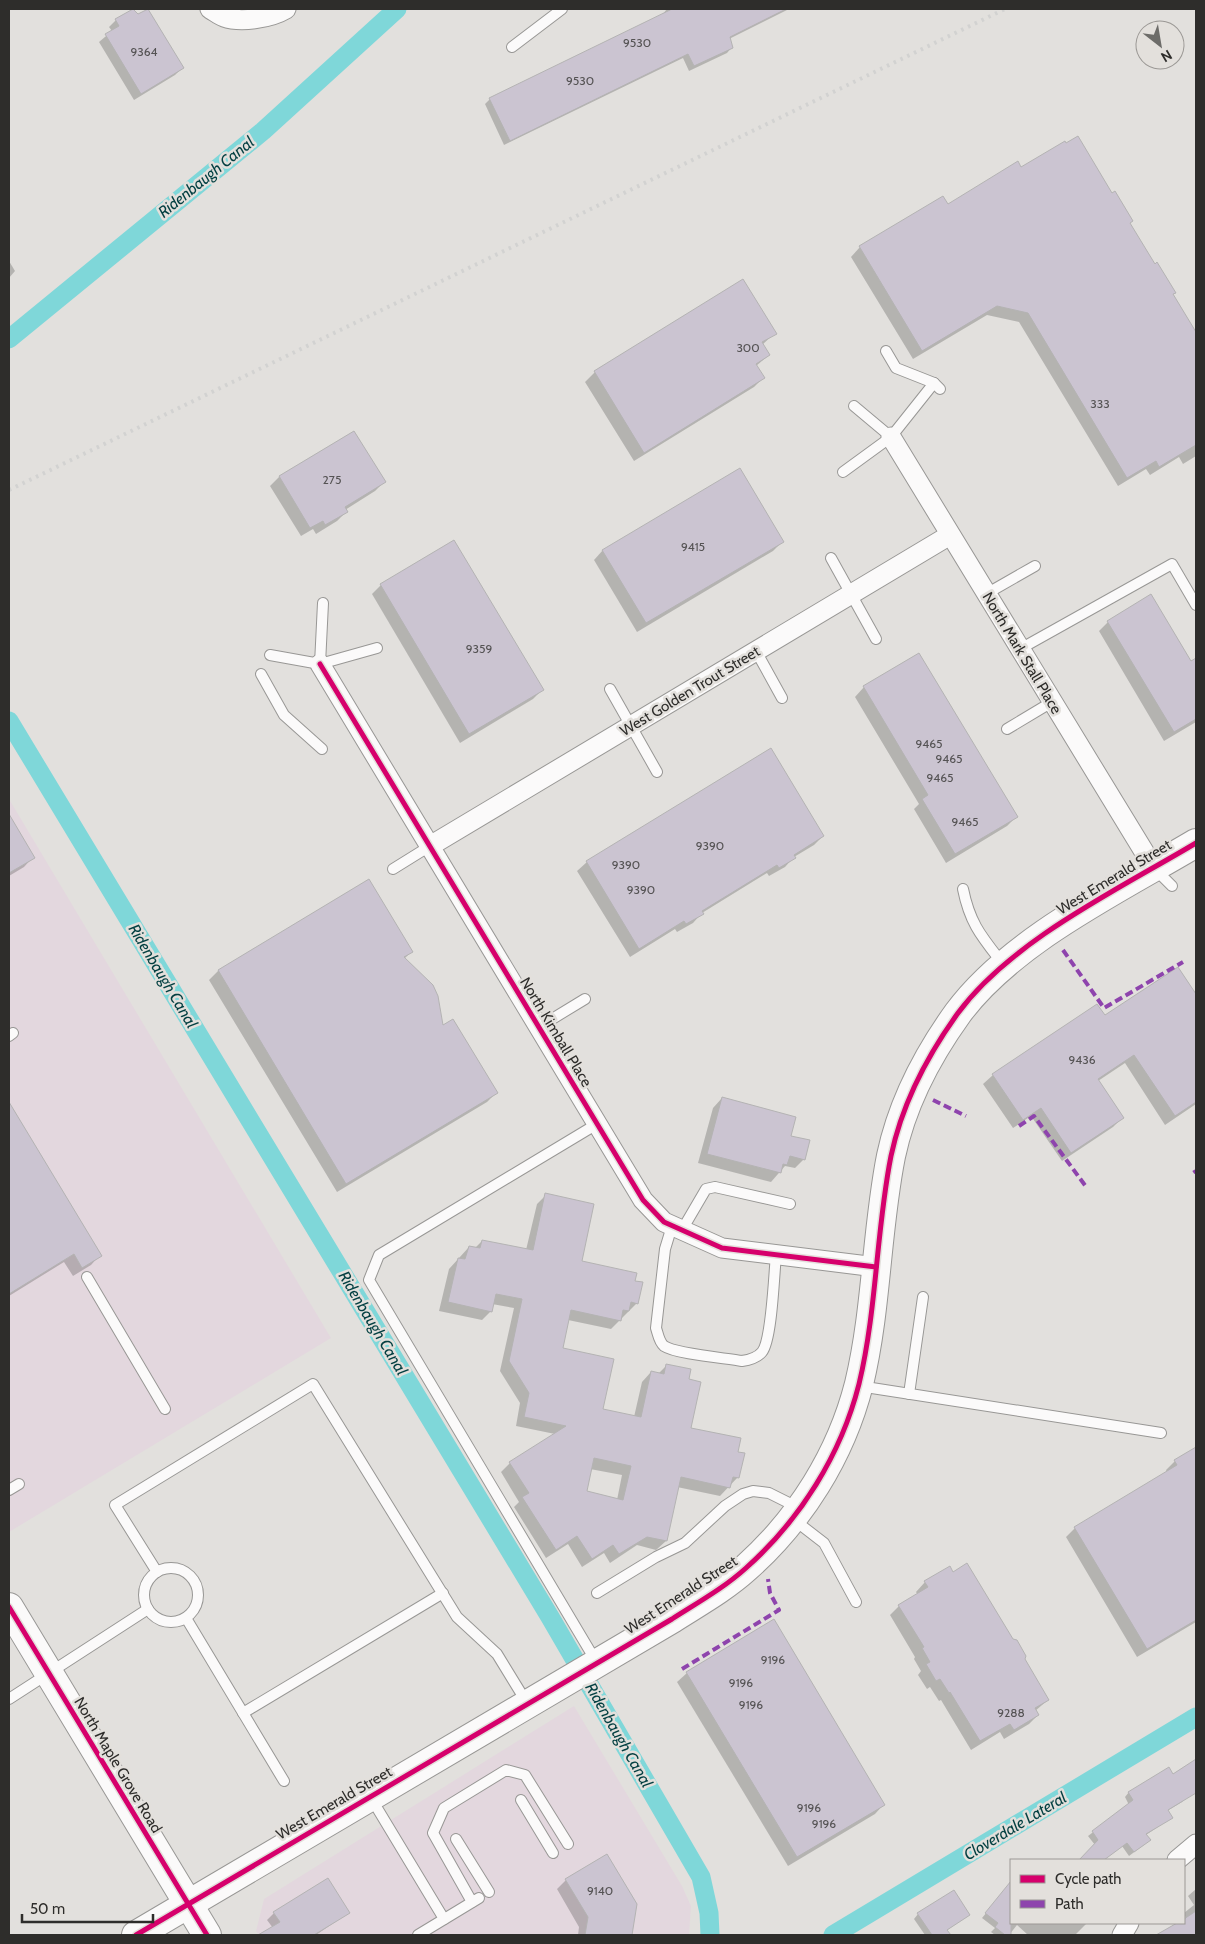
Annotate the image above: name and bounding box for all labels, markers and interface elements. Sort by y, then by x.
north arrow [1135,20,1185,70]
house number: 9530 [623,35,651,50]
house number: 9364 [130,44,158,59]
text: N [1158,46,1176,66]
house number: 9530 [566,73,594,88]
water label: Ridenbaugh Canal [154,132,258,221]
house number: 300 [736,340,760,355]
house number: 333 [1090,396,1110,411]
house number: 275 [323,472,341,487]
house number: 9415 [681,539,705,554]
street label: North Mark Stall Place [979,589,1066,717]
house number: 9359 [466,641,492,656]
street label: West Golden Trout Street [617,642,763,740]
house number: 9465 [915,736,943,751]
house number: 9465 [935,751,963,766]
house number: 9465 [926,770,954,785]
house number: 9465 [951,814,979,829]
street label: West Emerald Street [1053,836,1175,918]
house number: 9390 [696,838,724,853]
house number: 9390 [612,857,640,872]
house number: 9390 [627,882,655,897]
water label: Ridenbaugh Canal [124,921,202,1032]
street label: North Kimball Place [516,974,596,1090]
house number: 9436 [1068,1052,1096,1067]
water label: Ridenbaugh Canal [334,1268,412,1379]
street label: West Emerald Street [621,1552,741,1638]
house number: 9196 [761,1652,785,1667]
house number: 9196 [729,1675,753,1690]
water label: Ridenbaugh Canal [581,1679,657,1791]
street label: North Maple Grove Road [70,1694,166,1836]
house number: 9196 [739,1697,763,1712]
house number: 9288 [997,1705,1025,1720]
street label: West Emerald Street [273,1763,395,1843]
water label: Cloverdale Lateral [960,1788,1070,1864]
house number: 9196 [797,1800,821,1815]
house number: 9196 [812,1816,836,1831]
legend [1010,1859,1185,1924]
text: Cycle path [1055,1870,1121,1888]
house number: 9140 [587,1883,613,1898]
scale bar [22,1892,154,1924]
text: Path [1055,1895,1084,1913]
text: 50 m [30,1900,65,1918]

